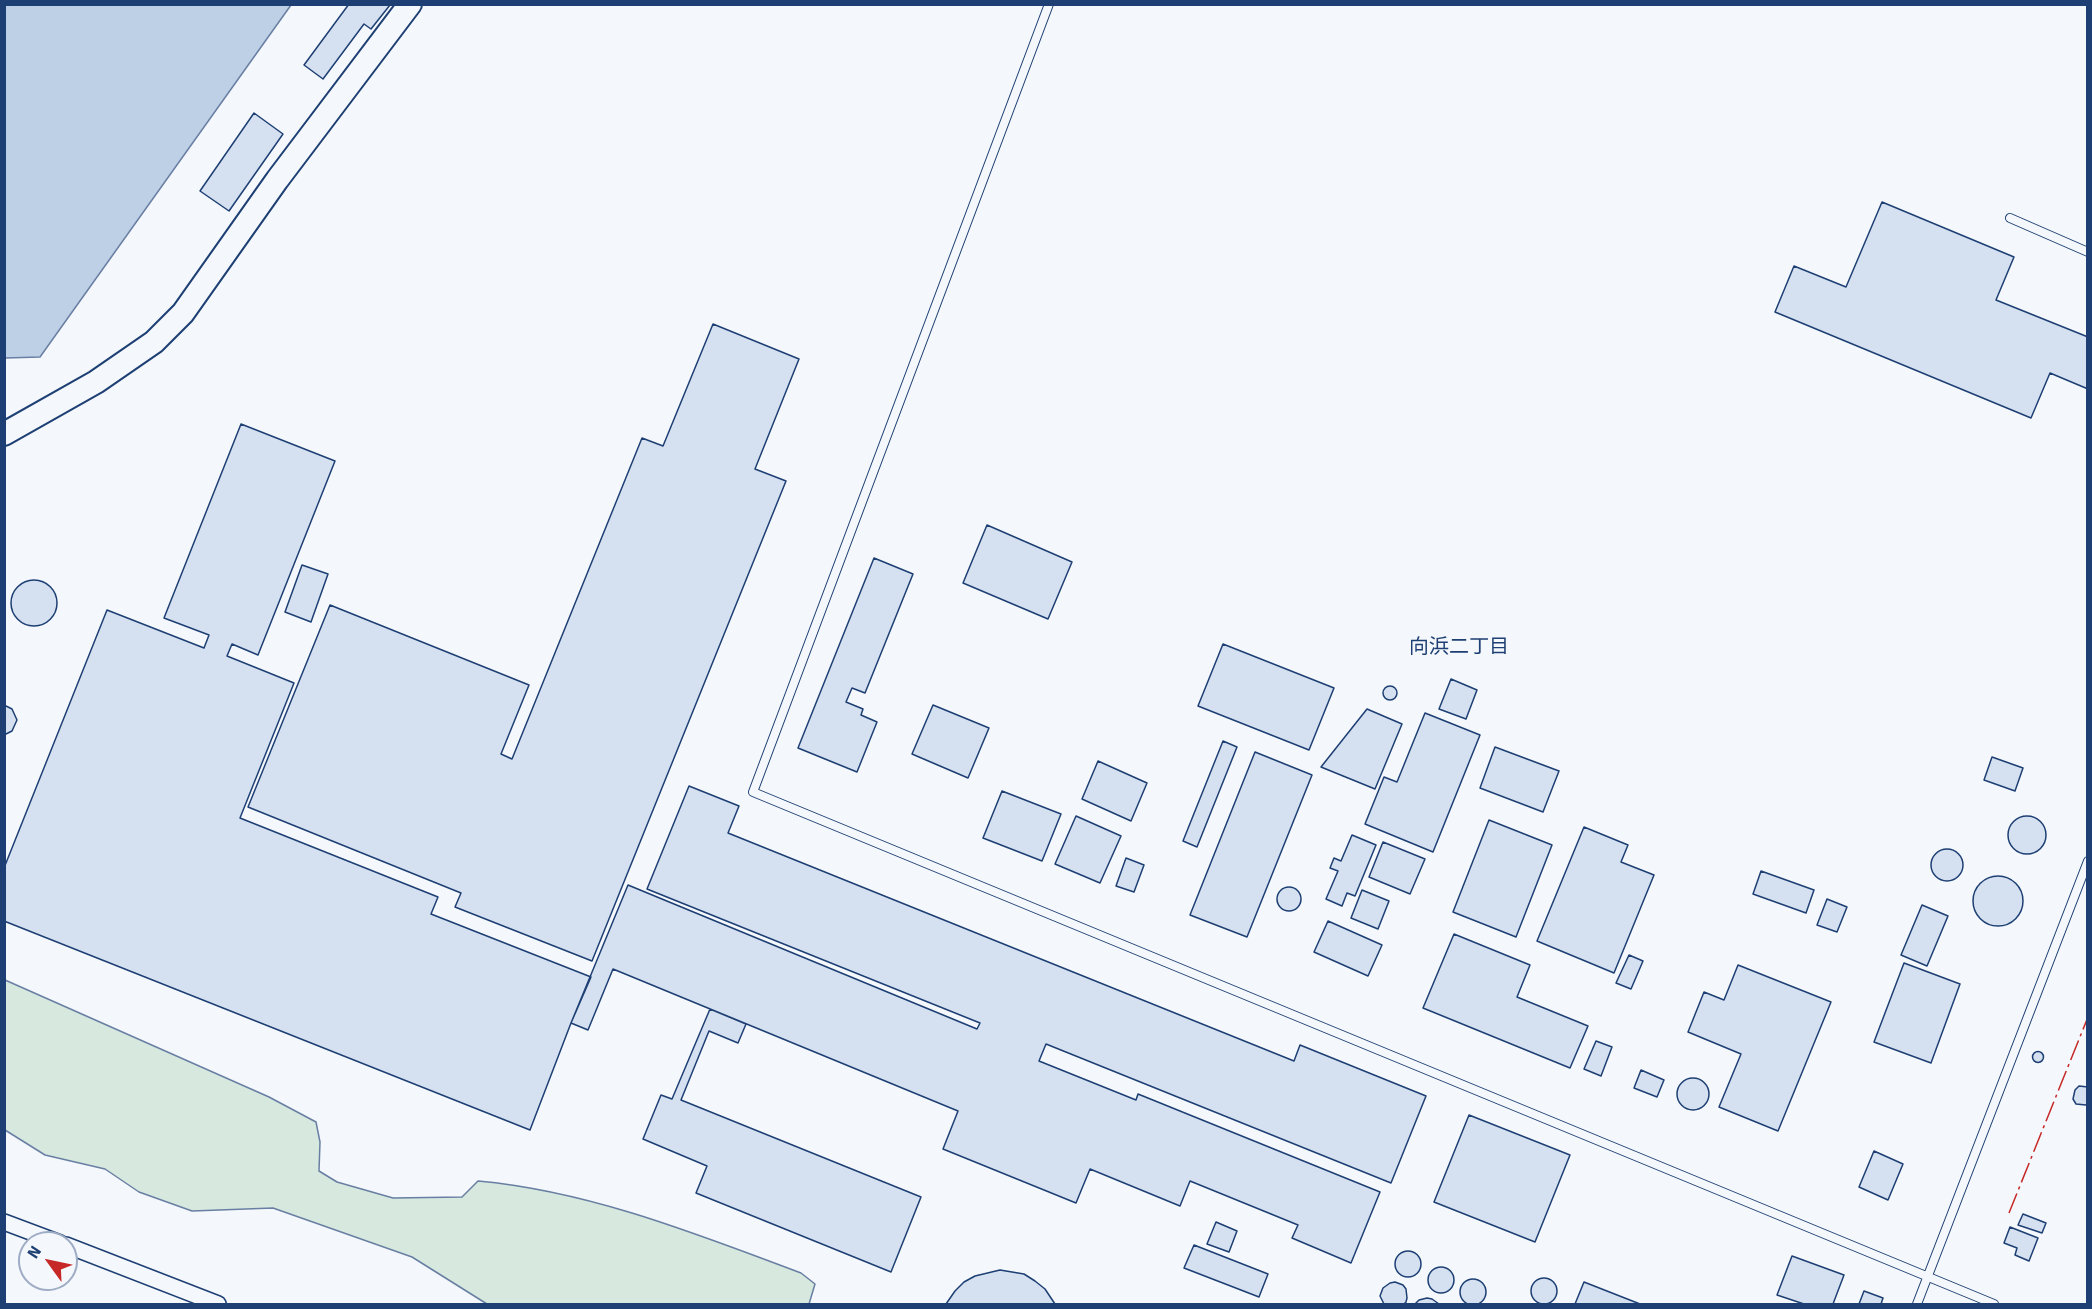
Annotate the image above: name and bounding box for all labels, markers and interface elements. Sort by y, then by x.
district label: 向浜二丁目 [1409,636,1509,660]
north arrow [18,1231,78,1291]
text: N [23,1242,46,1262]

